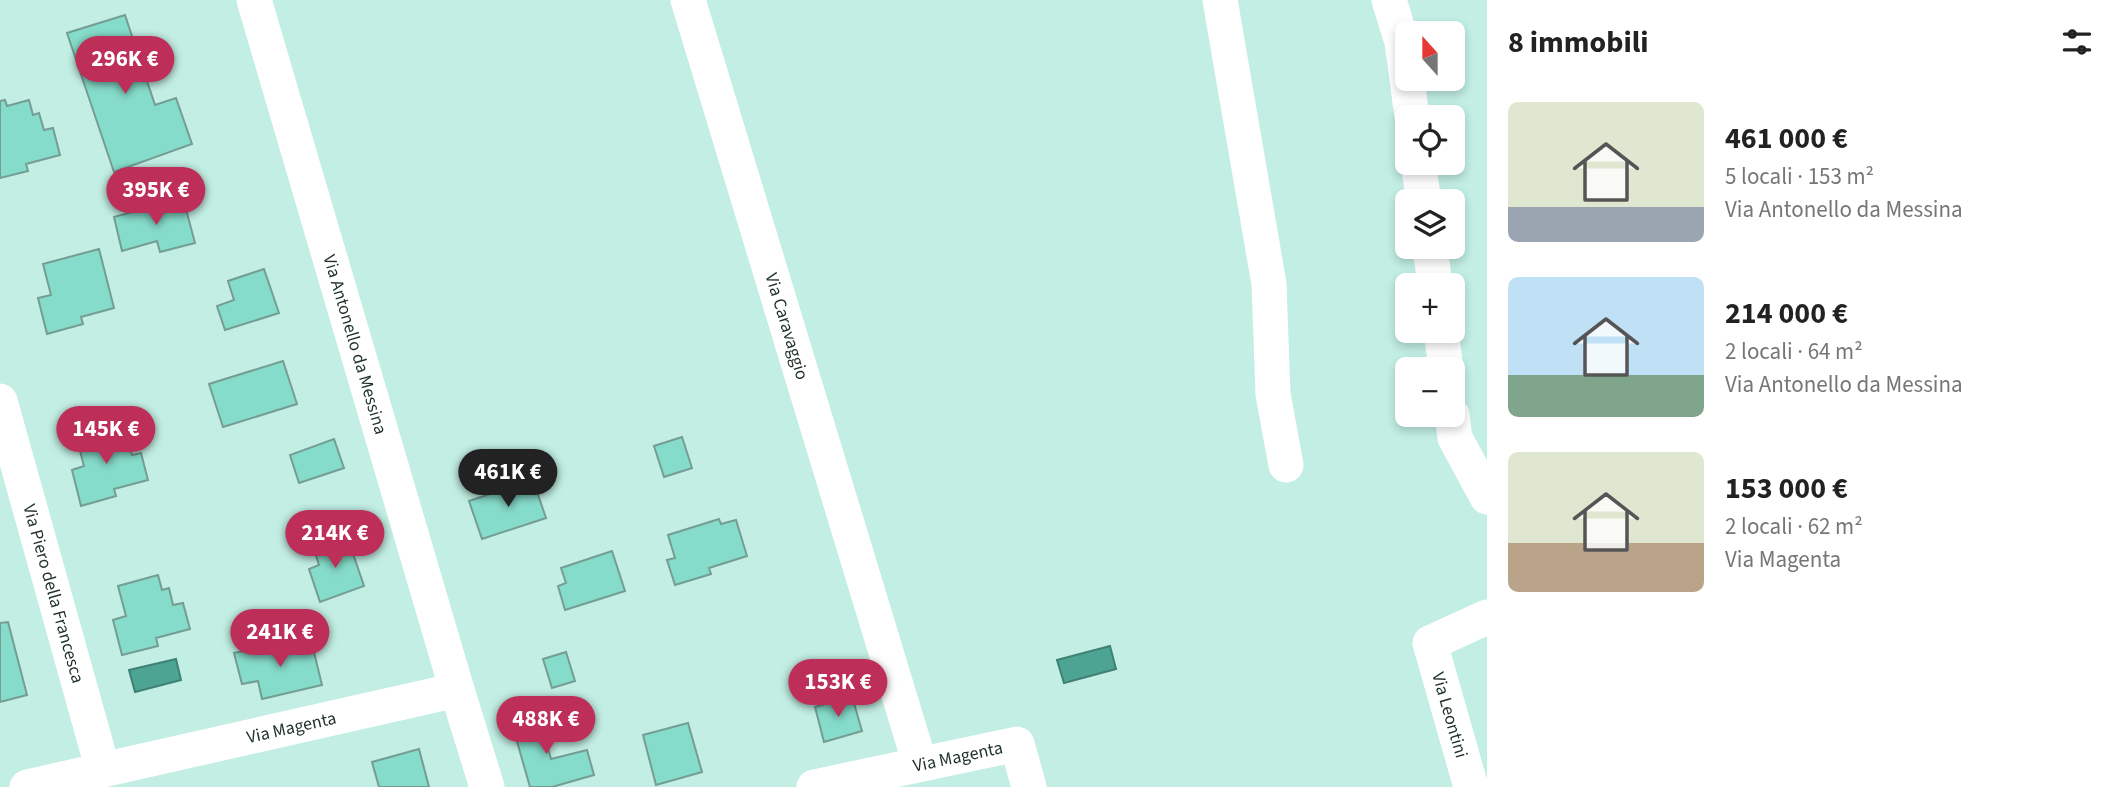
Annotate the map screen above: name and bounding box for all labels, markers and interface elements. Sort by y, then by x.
north arrow [1395,21,1465,91]
map controls [1395,21,1465,427]
text: 8 immobili [1508,21,1649,64]
icon: filters [2058,23,2096,61]
pin: 296K € [68,36,182,96]
text: 296K € [91,42,159,75]
button: locate [1395,105,1465,175]
text: 461 000 € [1725,117,1848,160]
icon: home [1564,130,1648,214]
text: 5 locali · 153 m² [1725,160,1874,193]
pin: 395K € [99,168,213,227]
text: 395K € [122,173,190,206]
button: layers [1395,189,1465,259]
text: Via Antonello da Messina [1725,193,1963,226]
street label: Via Antonello da Messina [317,252,393,437]
street label: Via Caravaggio [759,270,815,383]
button: + [1395,273,1465,343]
text: 214 000 € [1725,292,1848,335]
icon: home [1564,305,1648,389]
text: 2 locali · 64 m² [1725,335,1863,368]
button: − [1395,357,1465,427]
text: Via Antonello da Messina [1725,368,1963,401]
pin: 145K € [49,406,163,466]
text: 145K € [72,412,140,445]
pin: 461K € [451,449,565,509]
text: 461K € [474,455,542,488]
text: 153 000 € [1725,467,1848,510]
icon: home [1564,480,1648,564]
street label: Via Piero della Francesca [16,501,90,686]
pin: 214K € [278,510,392,570]
text: 2 locali · 62 m² [1725,510,1863,543]
text: 214K € [301,516,369,549]
text: Via Magenta [1725,543,1841,576]
pin: 241K € [223,610,337,669]
text: 241K € [246,615,314,648]
pin: 153K € [781,660,895,719]
text: 153K € [804,665,872,698]
street label: Via Leontini [1425,669,1474,761]
pin: 488K € [489,696,603,756]
text: 488K € [512,702,580,735]
street label: Via Magenta [244,706,339,750]
street label: Via Magenta [911,735,1005,779]

